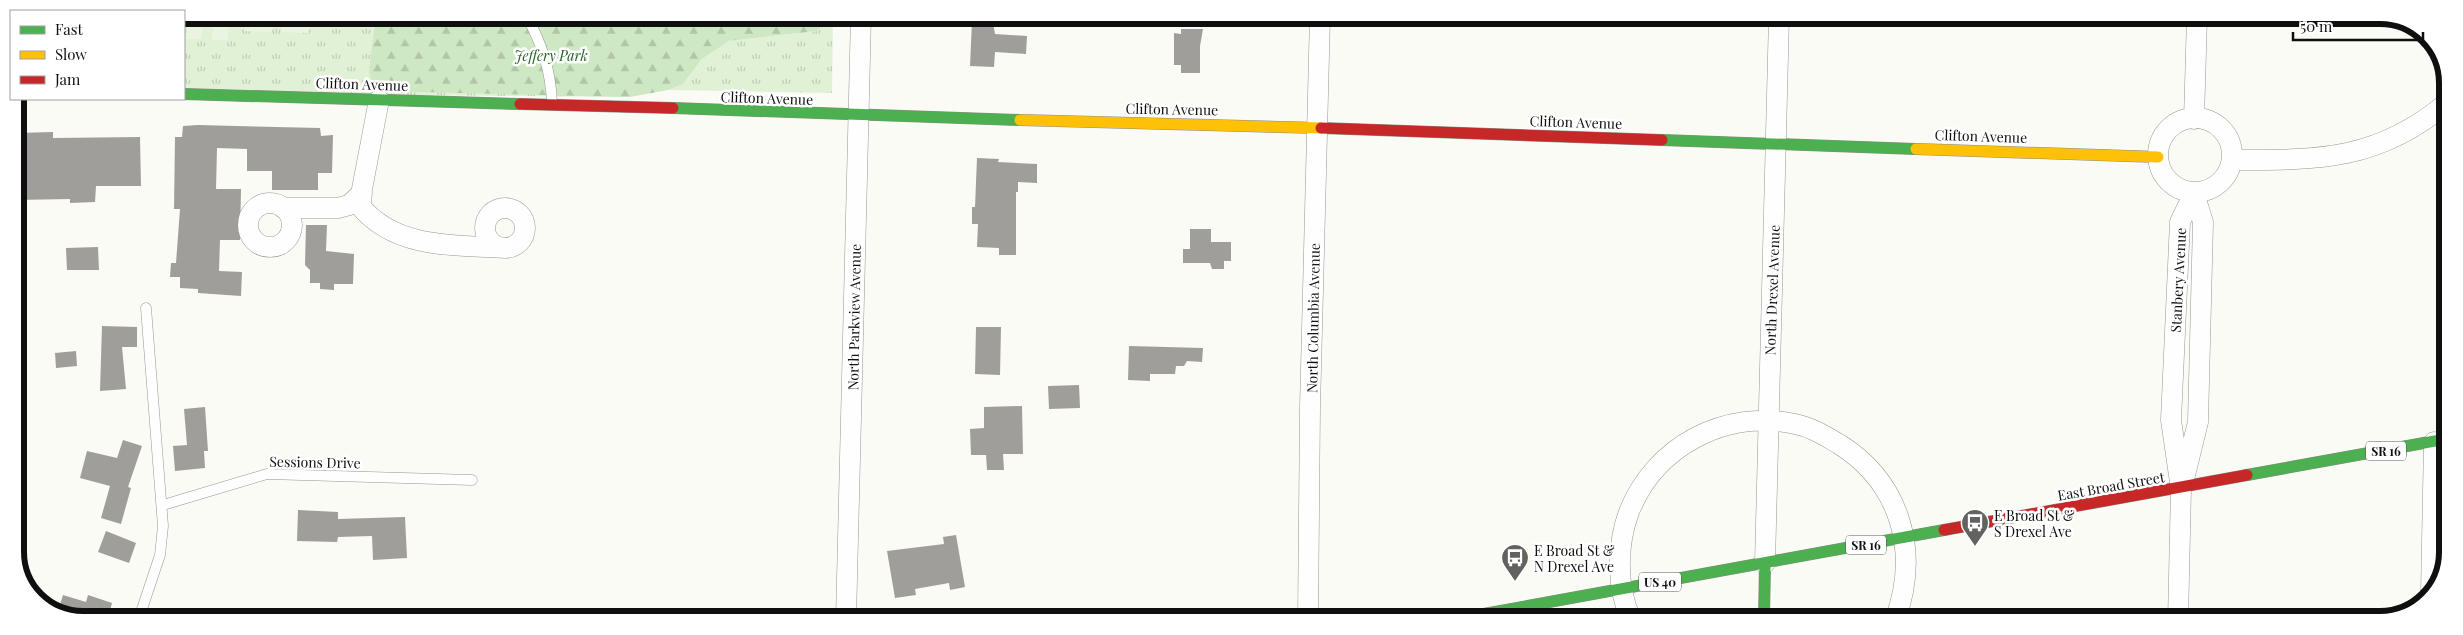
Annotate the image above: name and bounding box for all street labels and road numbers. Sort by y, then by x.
street label: Clifton Avenue [315,73,409,95]
street label: Clifton Avenue [720,87,814,109]
street label: Clifton Avenue [1126,99,1218,119]
street label: Clifton Avenue [1529,111,1623,133]
street label: Clifton Avenue [1934,125,2028,147]
street label: North Drexel Avenue [1760,224,1784,356]
street label: Stanbery Avenue [2166,227,2190,333]
street label: North Columbia Avenue [1302,243,1324,393]
street label: North Parkview Avenue [843,244,865,390]
road number: SR 16 [2366,442,2406,461]
street label: Sessions Drive [269,452,361,472]
street label: East Broad Street [2056,467,2167,505]
road number: SR 16 [1846,536,1886,554]
road number: US 40 [1639,572,1681,592]

